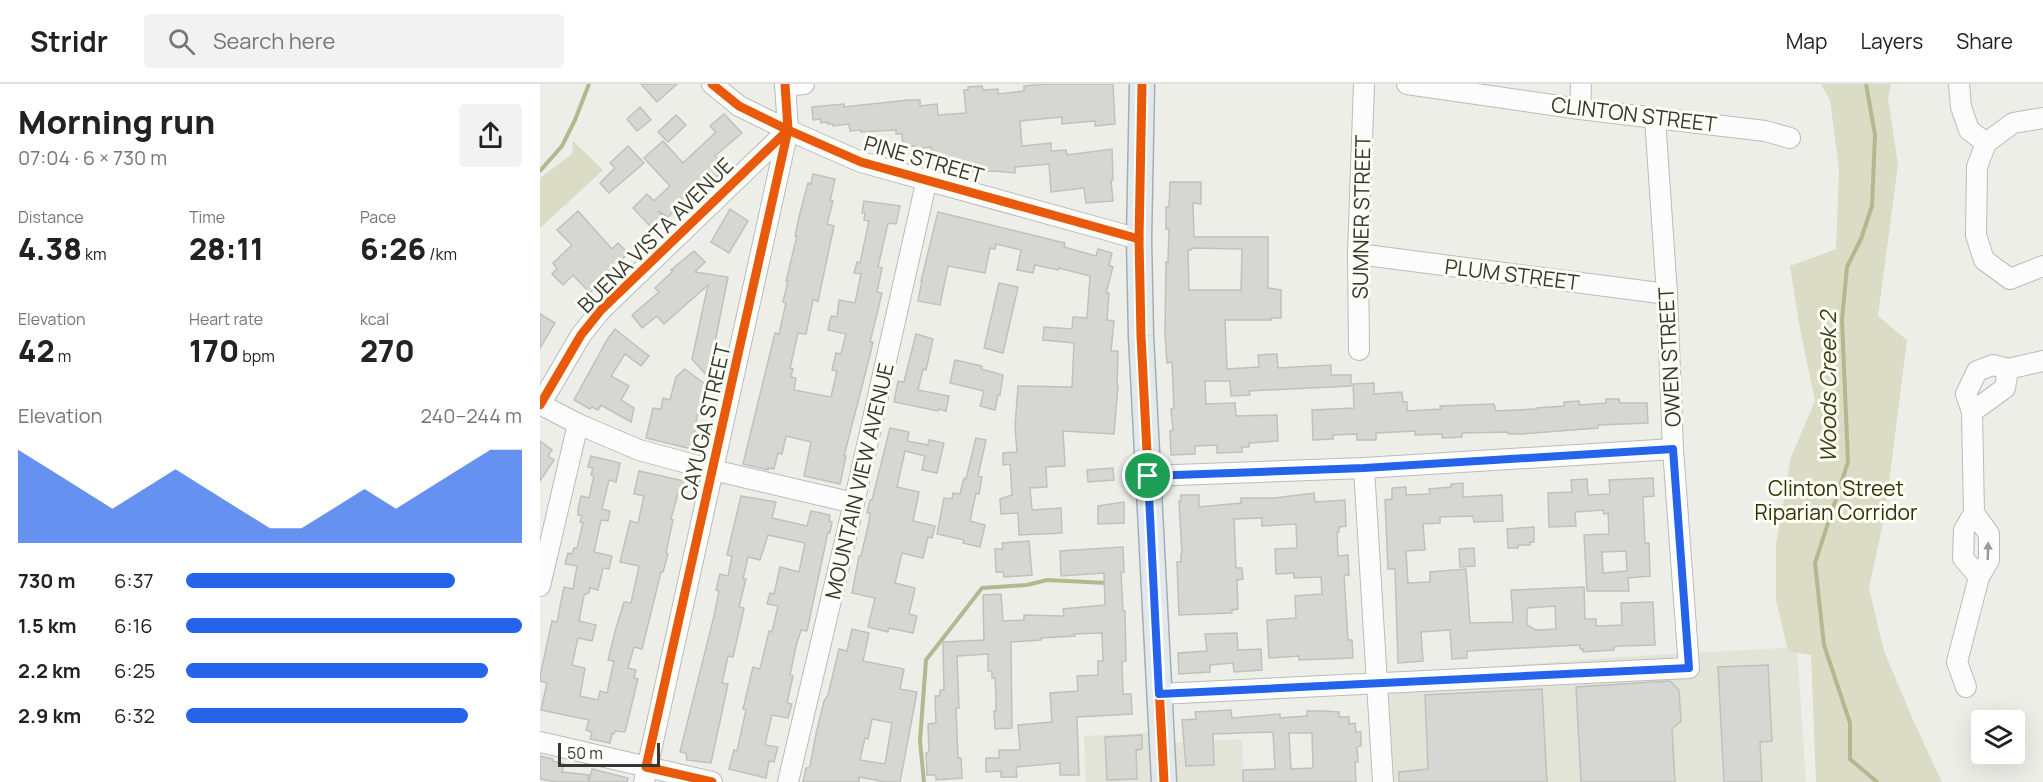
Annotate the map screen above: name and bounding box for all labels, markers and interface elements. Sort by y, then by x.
search box [144,14,564,68]
text: Stridr [30,22,108,60]
icon: search [165,25,198,58]
text: Search here [213,26,335,56]
text: Map [1786,27,1827,55]
text: Layers [1860,27,1923,55]
text: Share [1956,27,2013,55]
street label: CLINTON STREET [1550,90,1719,138]
text: Morning run [18,99,215,144]
button: share [459,104,522,167]
street label: PINE STREET [861,129,988,190]
street label: SUMNER STREET [1346,134,1376,299]
text: 07:04 · 6 × 730 m [18,144,167,171]
street label: BUENA VISTA AVENUE [571,151,739,319]
text: Distance [18,206,84,228]
text: Time [189,206,225,228]
text: Pace [360,206,396,228]
text: 4.38 [18,228,82,269]
text: 28:11 [189,228,264,269]
text: 6:26 [360,228,426,269]
text: km [82,243,107,265]
text: /km [426,243,457,265]
street label: PLUM STREET [1443,252,1581,296]
street label: OWEN STREET [1651,286,1687,428]
text: Elevation [18,308,86,330]
text: Heart rate [189,308,263,330]
text: kcal [360,308,389,330]
water label: Woods Creek 2 [1813,309,1843,463]
text: 42 [18,330,55,371]
text: 170 [189,330,239,371]
text: 270 [360,330,415,371]
street label: CAYUGA STREET [673,340,737,503]
text: m [55,345,71,367]
text: bpm [239,345,275,367]
street label: MOUNTAIN VIEW AVENUE [818,360,900,602]
text: Elevation [18,402,102,429]
text: 240–244 m [420,402,522,429]
pin [1122,450,1173,501]
icon: arrive [1131,459,1164,492]
park label: Clinton Street Riparian Corridor [1755,474,1918,526]
one-way arrow [1984,542,1993,561]
text: 730 m [18,567,75,594]
text: 6:37 [114,567,154,594]
text: 1.5 km [18,612,77,639]
text: 6:16 [114,612,153,639]
text: 2.2 km [18,657,81,684]
text: 6:25 [114,657,155,684]
text: 2.9 km [18,702,81,729]
text: 6:32 [114,702,155,729]
map controls [1971,710,2025,764]
button: layers [1971,710,2025,764]
scale bar [558,740,660,768]
text: 50 m [567,742,603,764]

